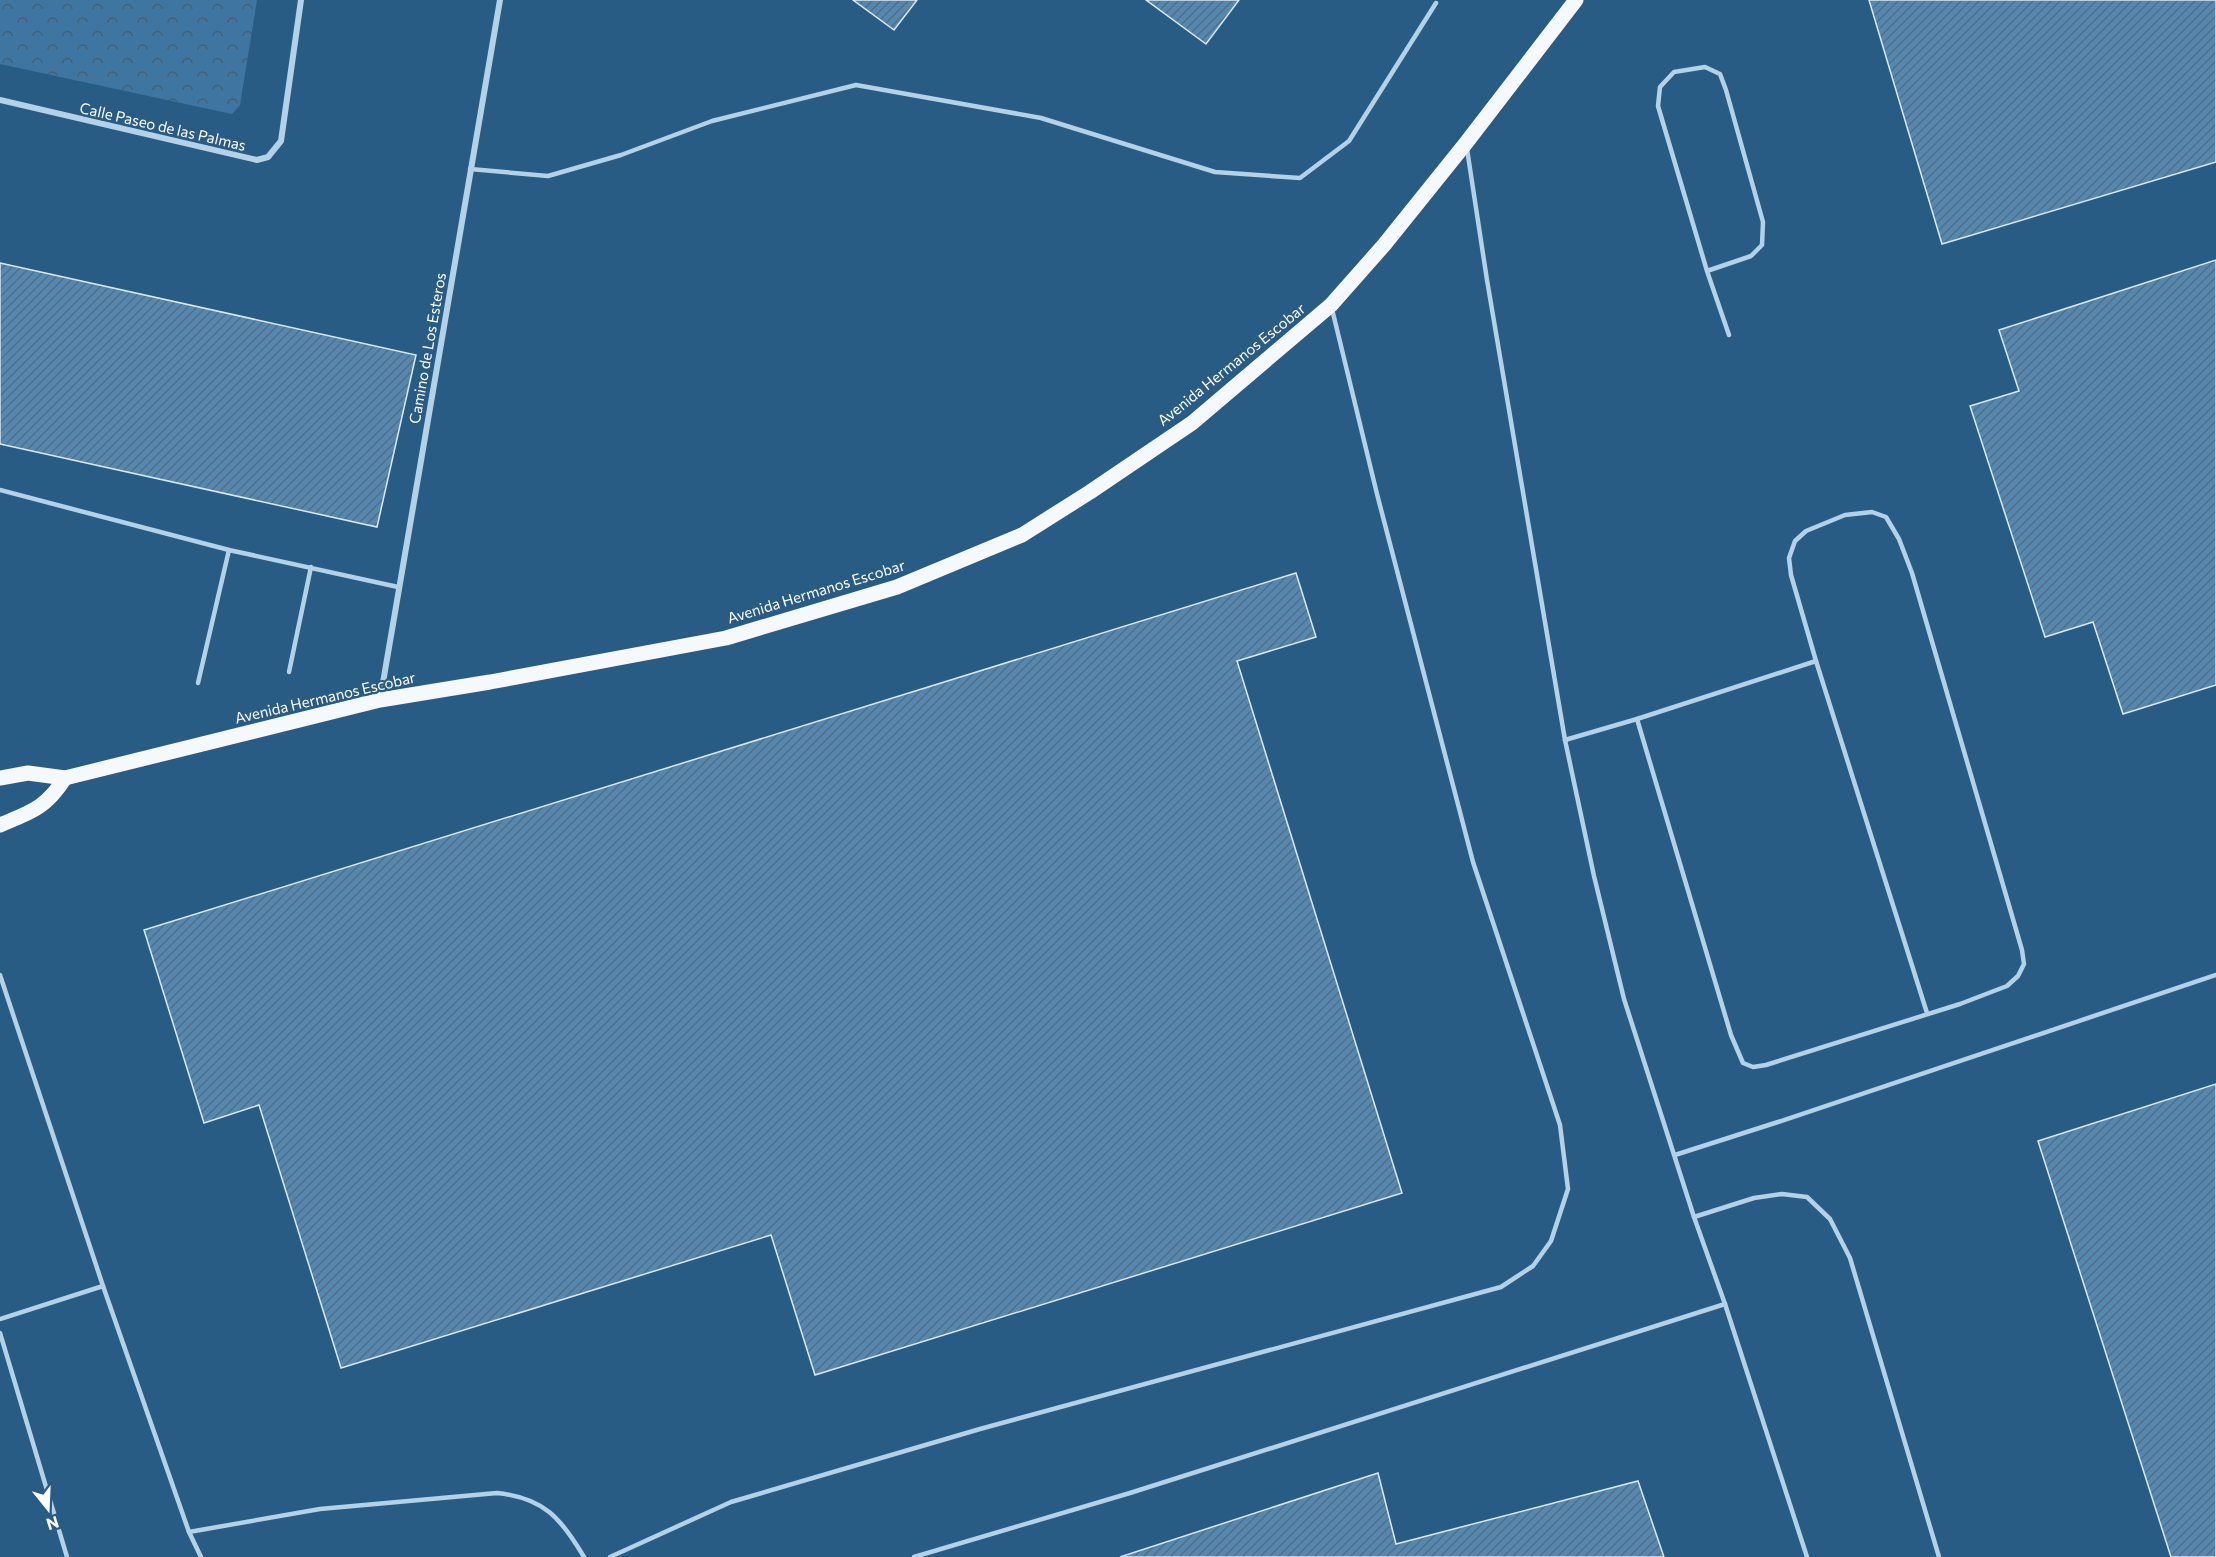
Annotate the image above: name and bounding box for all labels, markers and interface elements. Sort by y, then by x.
street label: Calle Paseo de las Palmas [78,98,248,154]
street label: Camino de Los Esteros [405,271,449,425]
street label: Avenida Hermanos Escobar [1153,299,1309,429]
street label: Avenida Hermanos Escobar [725,555,907,627]
street label: Avenida Hermanos Escobar [233,667,417,727]
north arrow [18,1479,78,1539]
text: N [44,1513,61,1535]

